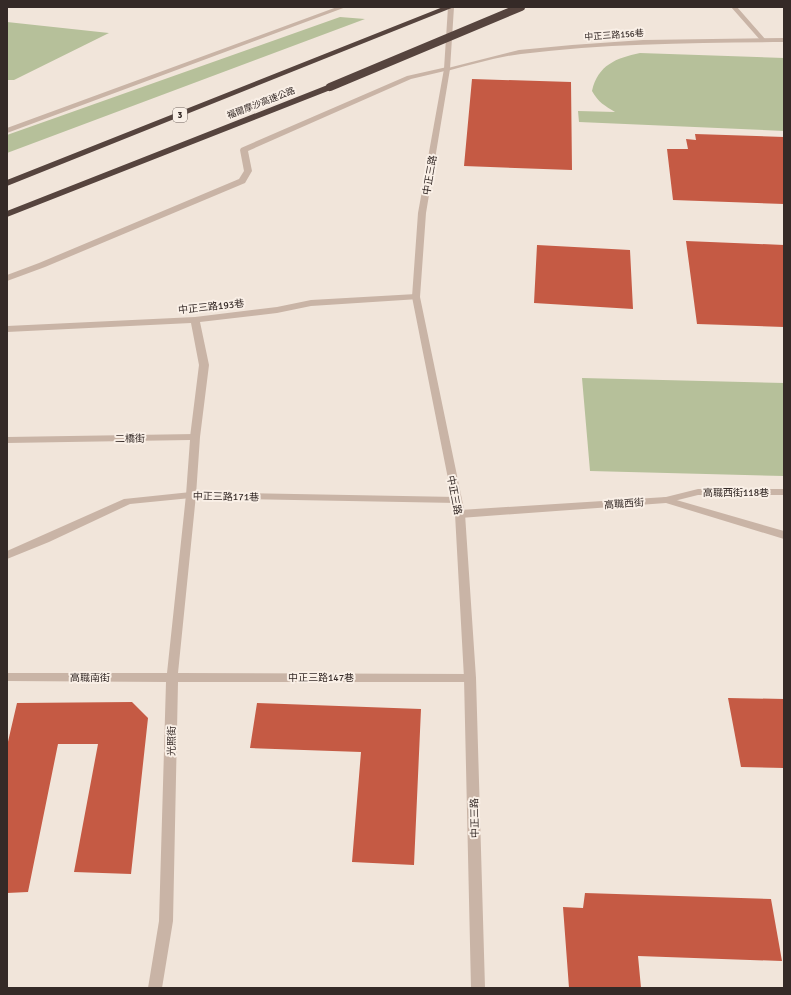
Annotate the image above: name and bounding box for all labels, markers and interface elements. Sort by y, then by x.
street label: 中正三路156巷 [584,28,644,43]
street label: 福爾摩沙高速公路 [225,84,297,122]
road number: 3 [173,108,187,122]
street label: 中正三路 [421,154,439,196]
street label: 中正三路193巷 [178,298,245,316]
street label: 二橋街 [115,433,145,445]
street label: 中正三路 [444,474,464,516]
street label: 高職西街118巷 [703,487,769,499]
street label: 中正三路171巷 [193,490,259,504]
street label: 高職西街 [604,497,644,511]
street label: 高職南街 [70,672,110,684]
street label: 中正三路147巷 [288,672,354,684]
street label: 光照街 [166,726,178,756]
street label: 中正三路 [469,798,481,838]

